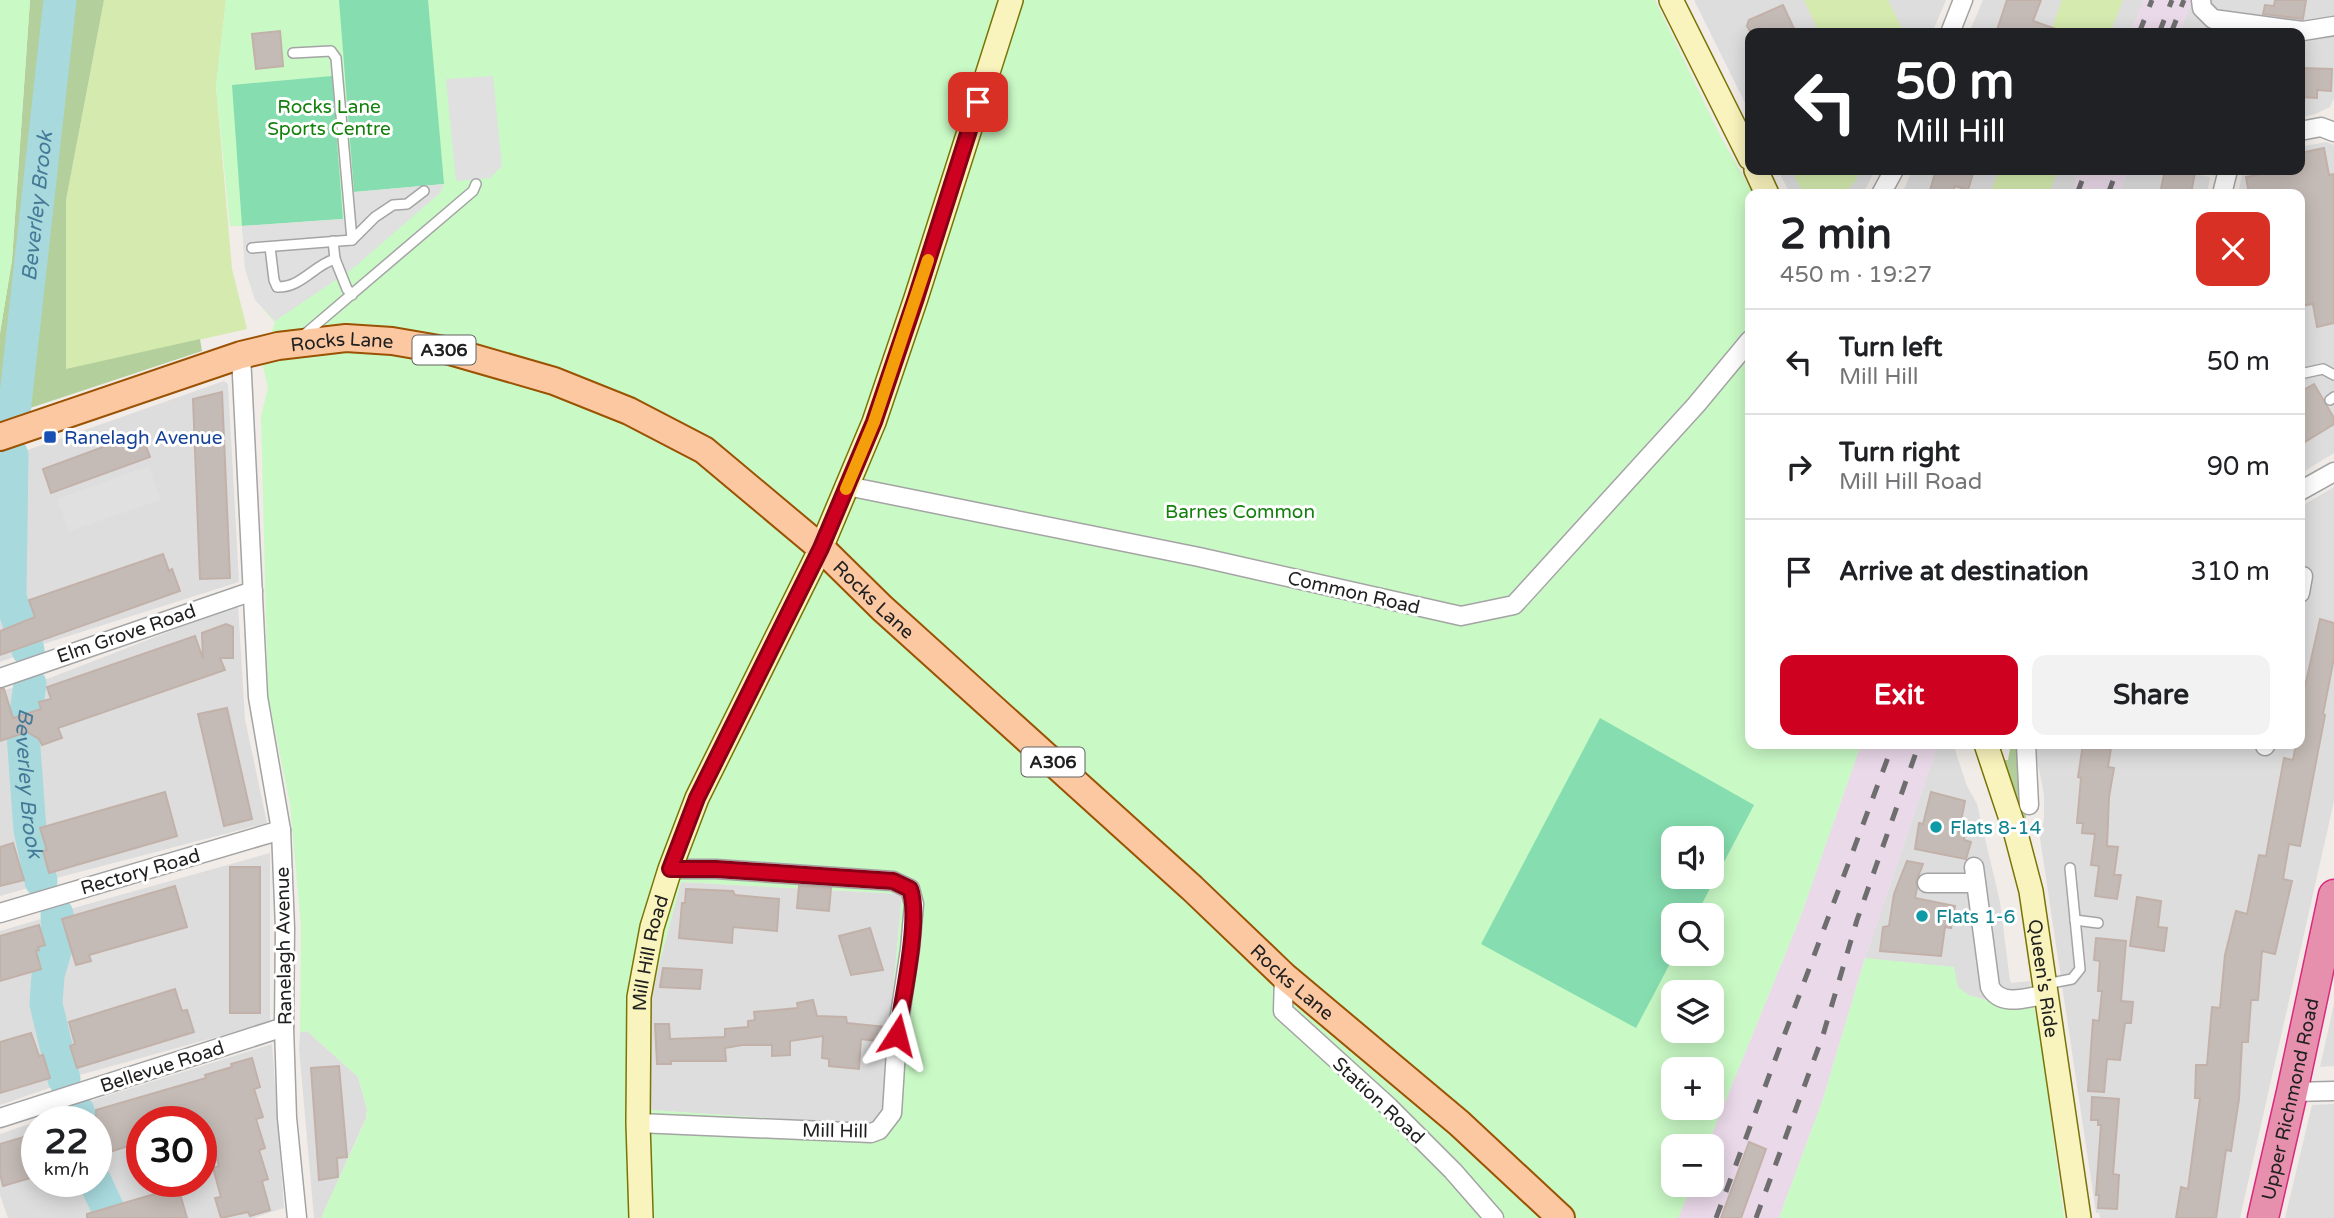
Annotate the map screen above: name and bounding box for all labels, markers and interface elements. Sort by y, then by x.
text: 50 m [1895,53,2014,112]
icon: left [1780,56,1871,147]
pin [948,72,1008,132]
icon: arrive [959,83,997,121]
park label: Rocks Lane Sports Centre [267,96,391,140]
text: Mill Hill [1895,113,2006,151]
water label: Beverley Brook [17,129,58,282]
text: 2 min [1780,209,1892,260]
button: close [2196,212,2270,286]
text: 450 m · 19:27 [1780,261,1932,289]
street label: Rocks Lane [289,328,394,356]
text: Turn left [1839,332,1942,363]
road number: A306 [412,336,476,364]
icon: left [1780,343,1818,381]
text: 50 m [2207,346,2270,377]
text: Mill Hill [1839,363,1918,391]
place label: Ranelagh Avenue [64,427,222,449]
marker: Ranelagh Avenue [42,429,58,445]
text: Turn right [1839,437,1960,468]
icon: right [1780,448,1818,486]
text: 90 m [2207,451,2270,482]
text: Mill Hill Road [1839,468,1982,496]
park label: Barnes Common [1165,501,1315,523]
icon: arrive [1780,553,1818,591]
street label: Rocks Lane [828,556,918,644]
text: Arrive at destination [1839,556,2089,587]
text: 310 m [2190,556,2270,587]
street label: Common Road [1285,567,1422,619]
street label: Elm Grove Road [54,600,199,668]
button: Exit [1780,655,2018,735]
button: Share [2032,655,2270,735]
water label: Beverley Brook [10,707,48,862]
road number: A306 [1021,748,1084,776]
place label: Flats 8-14 [1950,817,2042,839]
marker: Flats 8-14 [1928,819,1944,835]
map controls [1661,826,1724,1197]
button: sound [1661,826,1724,889]
street label: Rectory Road [78,844,203,900]
street label: Ranelagh Avenue [272,867,296,1025]
street label: Mill Hill Road [629,893,673,1011]
button: search [1661,903,1724,966]
place label: Flats 1-6 [1936,906,2016,928]
marker: Flats 1-6 [1914,908,1930,924]
street label: Queen's Ride [2023,918,2062,1039]
street label: Rocks Lane [1246,940,1338,1025]
button: layers [1661,980,1724,1043]
street label: Upper Richmond Road [2257,996,2324,1202]
position arrow [860,998,934,1072]
street label: Bellevue Road [98,1037,227,1097]
street label: Station Road [1328,1053,1429,1149]
button: + [1661,1057,1724,1120]
speed limit sign: 30 [126,1106,217,1197]
street label: Mill Hill [802,1119,868,1143]
text: 22 [45,1121,88,1163]
button: − [1661,1134,1724,1197]
text: km/h [44,1158,89,1180]

